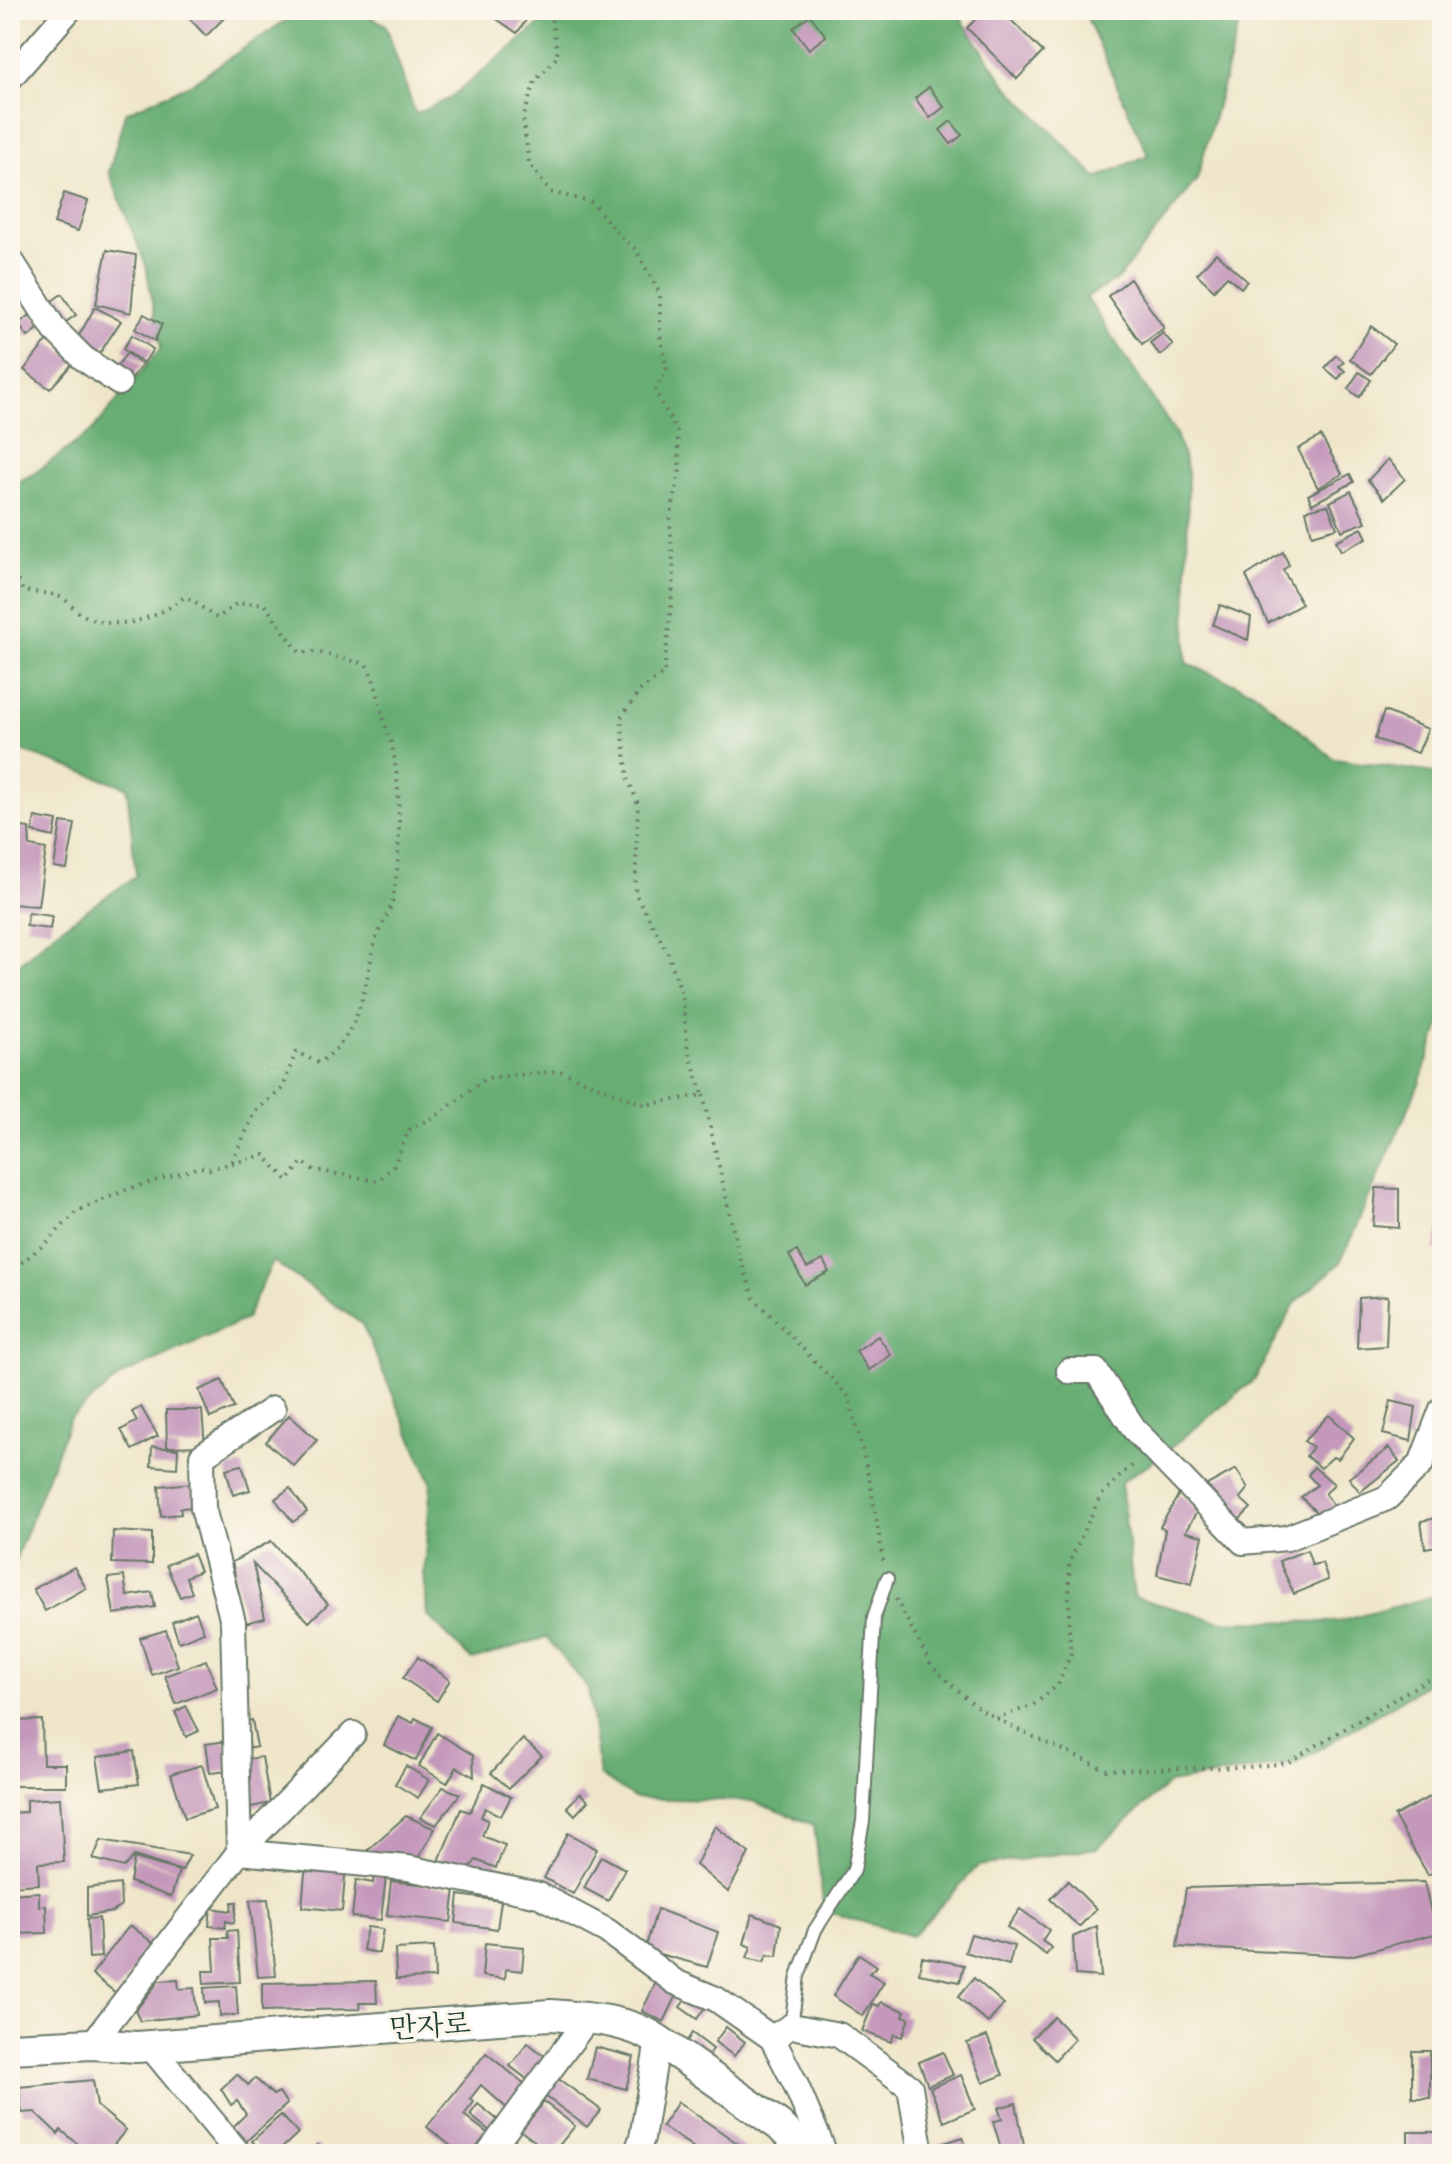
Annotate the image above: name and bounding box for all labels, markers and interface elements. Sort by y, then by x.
street label: 만자로 [388,2002,472,2048]

